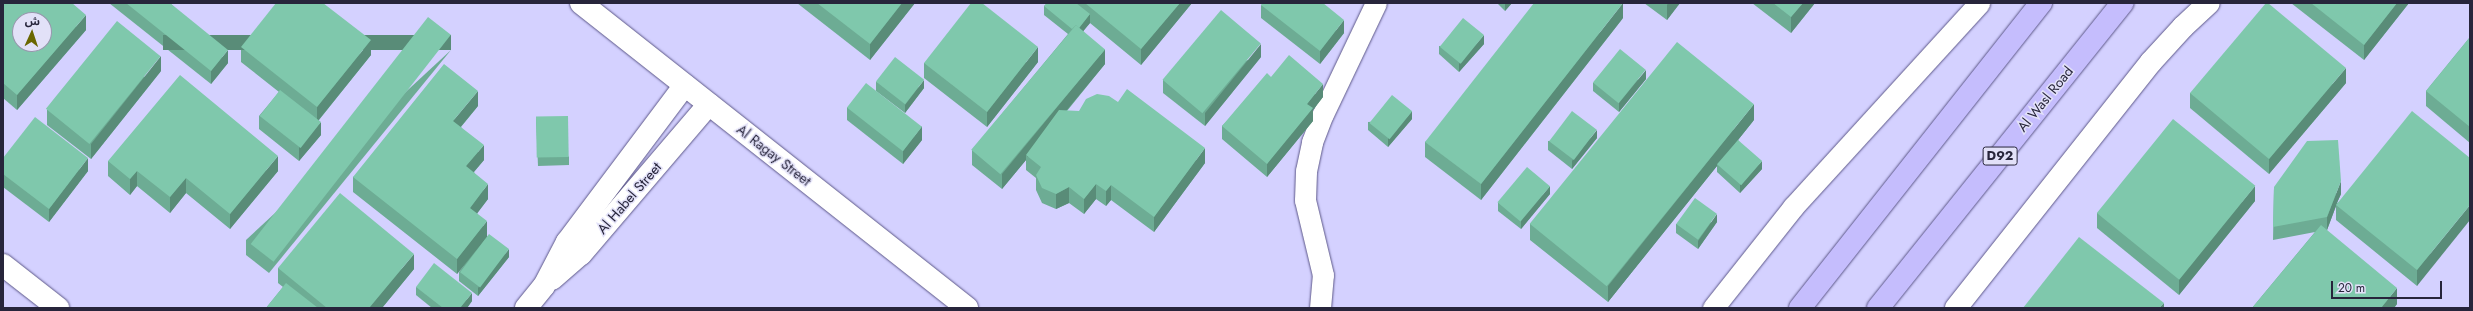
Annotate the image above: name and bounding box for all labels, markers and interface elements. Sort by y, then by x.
north arrow [12,12,52,52]
text: ش [25,13,41,29]
street label: Al Wasl Road [2014,63,2076,135]
street label: Al Ragay Street [734,121,814,189]
road number: D92 [1982,145,2018,167]
street label: Al Habel Street [593,159,665,237]
scale bar [2333,273,2444,299]
text: 20 m [2338,279,2365,297]

